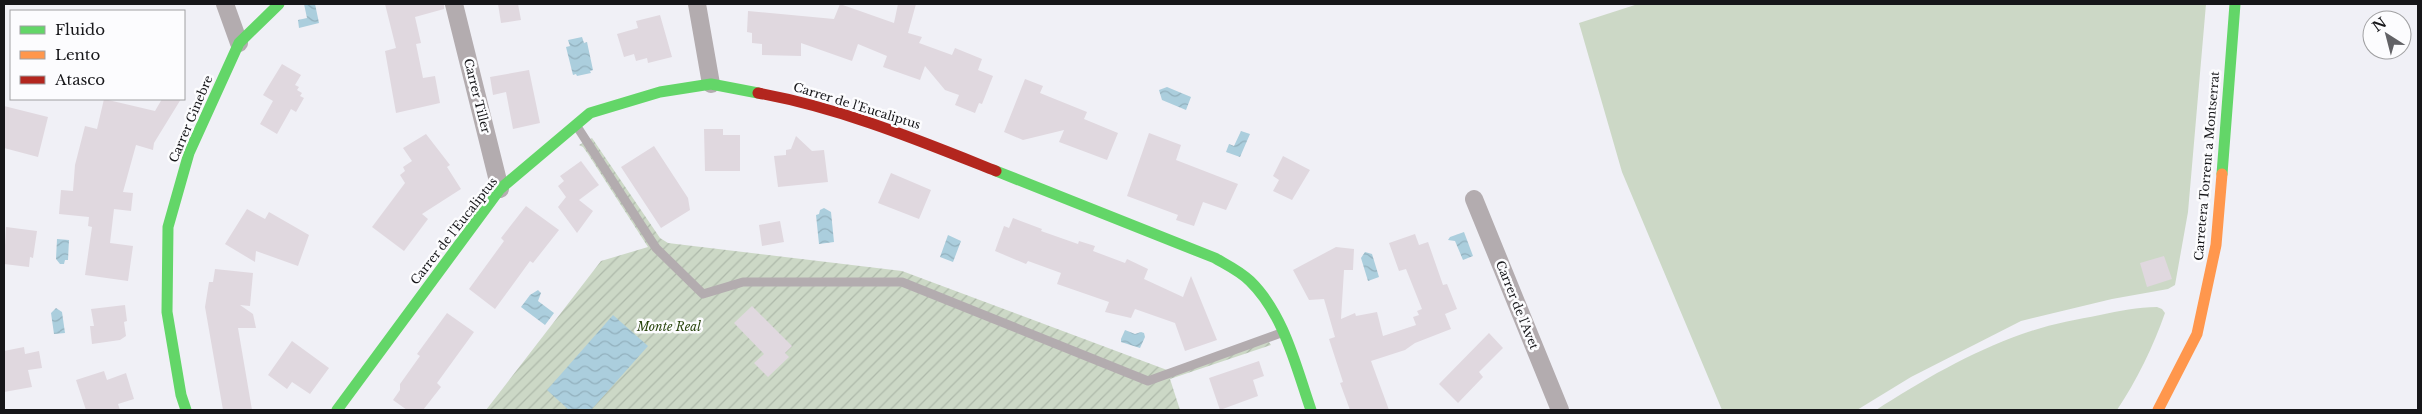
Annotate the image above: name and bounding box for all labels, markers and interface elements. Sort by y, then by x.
legend [10,10,185,100]
north arrow [2362,10,2412,60]
text: N [2369,13,2390,36]
text: Fluido [55,20,105,39]
text: Lento [55,45,101,64]
street label: Carrer Tiller [461,57,494,135]
text: Atasco [54,70,105,89]
street label: Carretera Torrent a Montserrat [2191,70,2222,261]
street label: Carrer Ginebre [165,73,216,165]
street label: Carrer de l'Eucaliptus [792,79,923,132]
street label: Carrer de l'Eucaliptus [407,174,500,287]
street label: Carrer de l'Avet [1493,258,1542,352]
park label: Monte Real [636,319,701,334]

